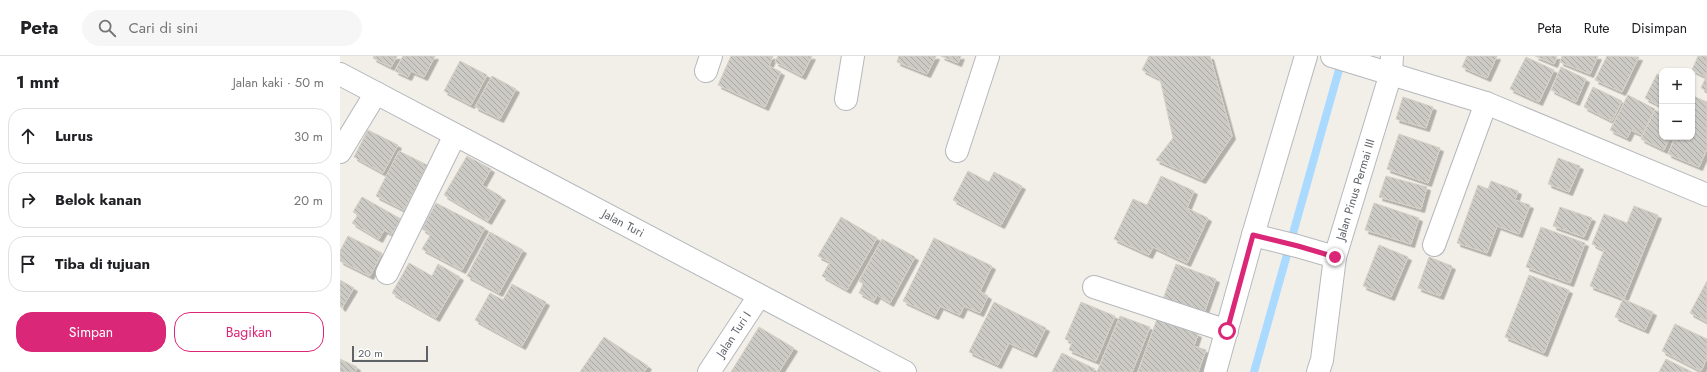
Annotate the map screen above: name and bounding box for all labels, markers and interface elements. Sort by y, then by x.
search box [82,10,362,46]
text: Peta [20,14,58,41]
icon: search [96,17,118,39]
text: Cari di sini [128,17,198,39]
text: Peta [1537,18,1562,38]
text: Rute [1584,18,1610,38]
text: Disimpan [1632,18,1687,38]
map controls [1659,68,1695,140]
button: + [1659,68,1695,104]
text: 1 mnt [16,70,59,94]
text: Jalan kaki · 50 m [233,73,324,92]
button: − [1659,104,1695,140]
icon: ahead [17,125,39,147]
text: Lurus [55,125,93,147]
text: 30 m [294,127,323,146]
street label: Jalan Pinus Permai III [1331,137,1379,244]
icon: right [17,189,39,211]
text: Belok kanan [55,189,142,211]
text: 20 m [294,191,323,210]
street label: Jalan Turi [597,204,647,242]
route end [1326,248,1344,266]
icon: arrive [17,253,39,275]
text: Tiba di tujuan [55,253,150,275]
street label: Jalan Turi I [711,308,756,363]
button: Simpan [16,312,166,352]
button: Bagikan [174,312,324,352]
route start [1218,322,1236,340]
scale bar [352,344,428,363]
text: 20 m [358,345,383,361]

